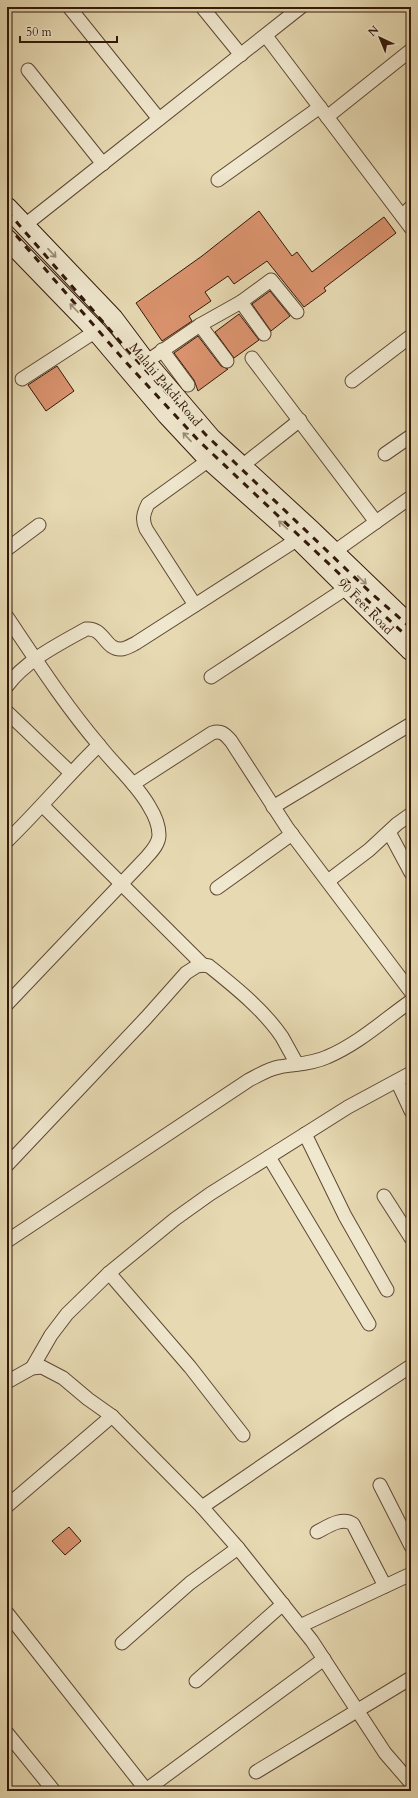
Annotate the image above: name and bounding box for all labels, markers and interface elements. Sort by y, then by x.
scale bar [20,18,117,44]
north arrow [360,18,400,58]
text: N [365,22,382,40]
text: 50 m [26,24,53,40]
one-way arrow [47,248,56,258]
one-way arrow [69,303,79,313]
street label: Malahi Pakdi Road [125,339,206,430]
one-way arrow [183,432,192,442]
one-way arrow [277,521,288,530]
street label: 90 Feet Road [333,575,397,639]
one-way arrow [357,575,367,585]

